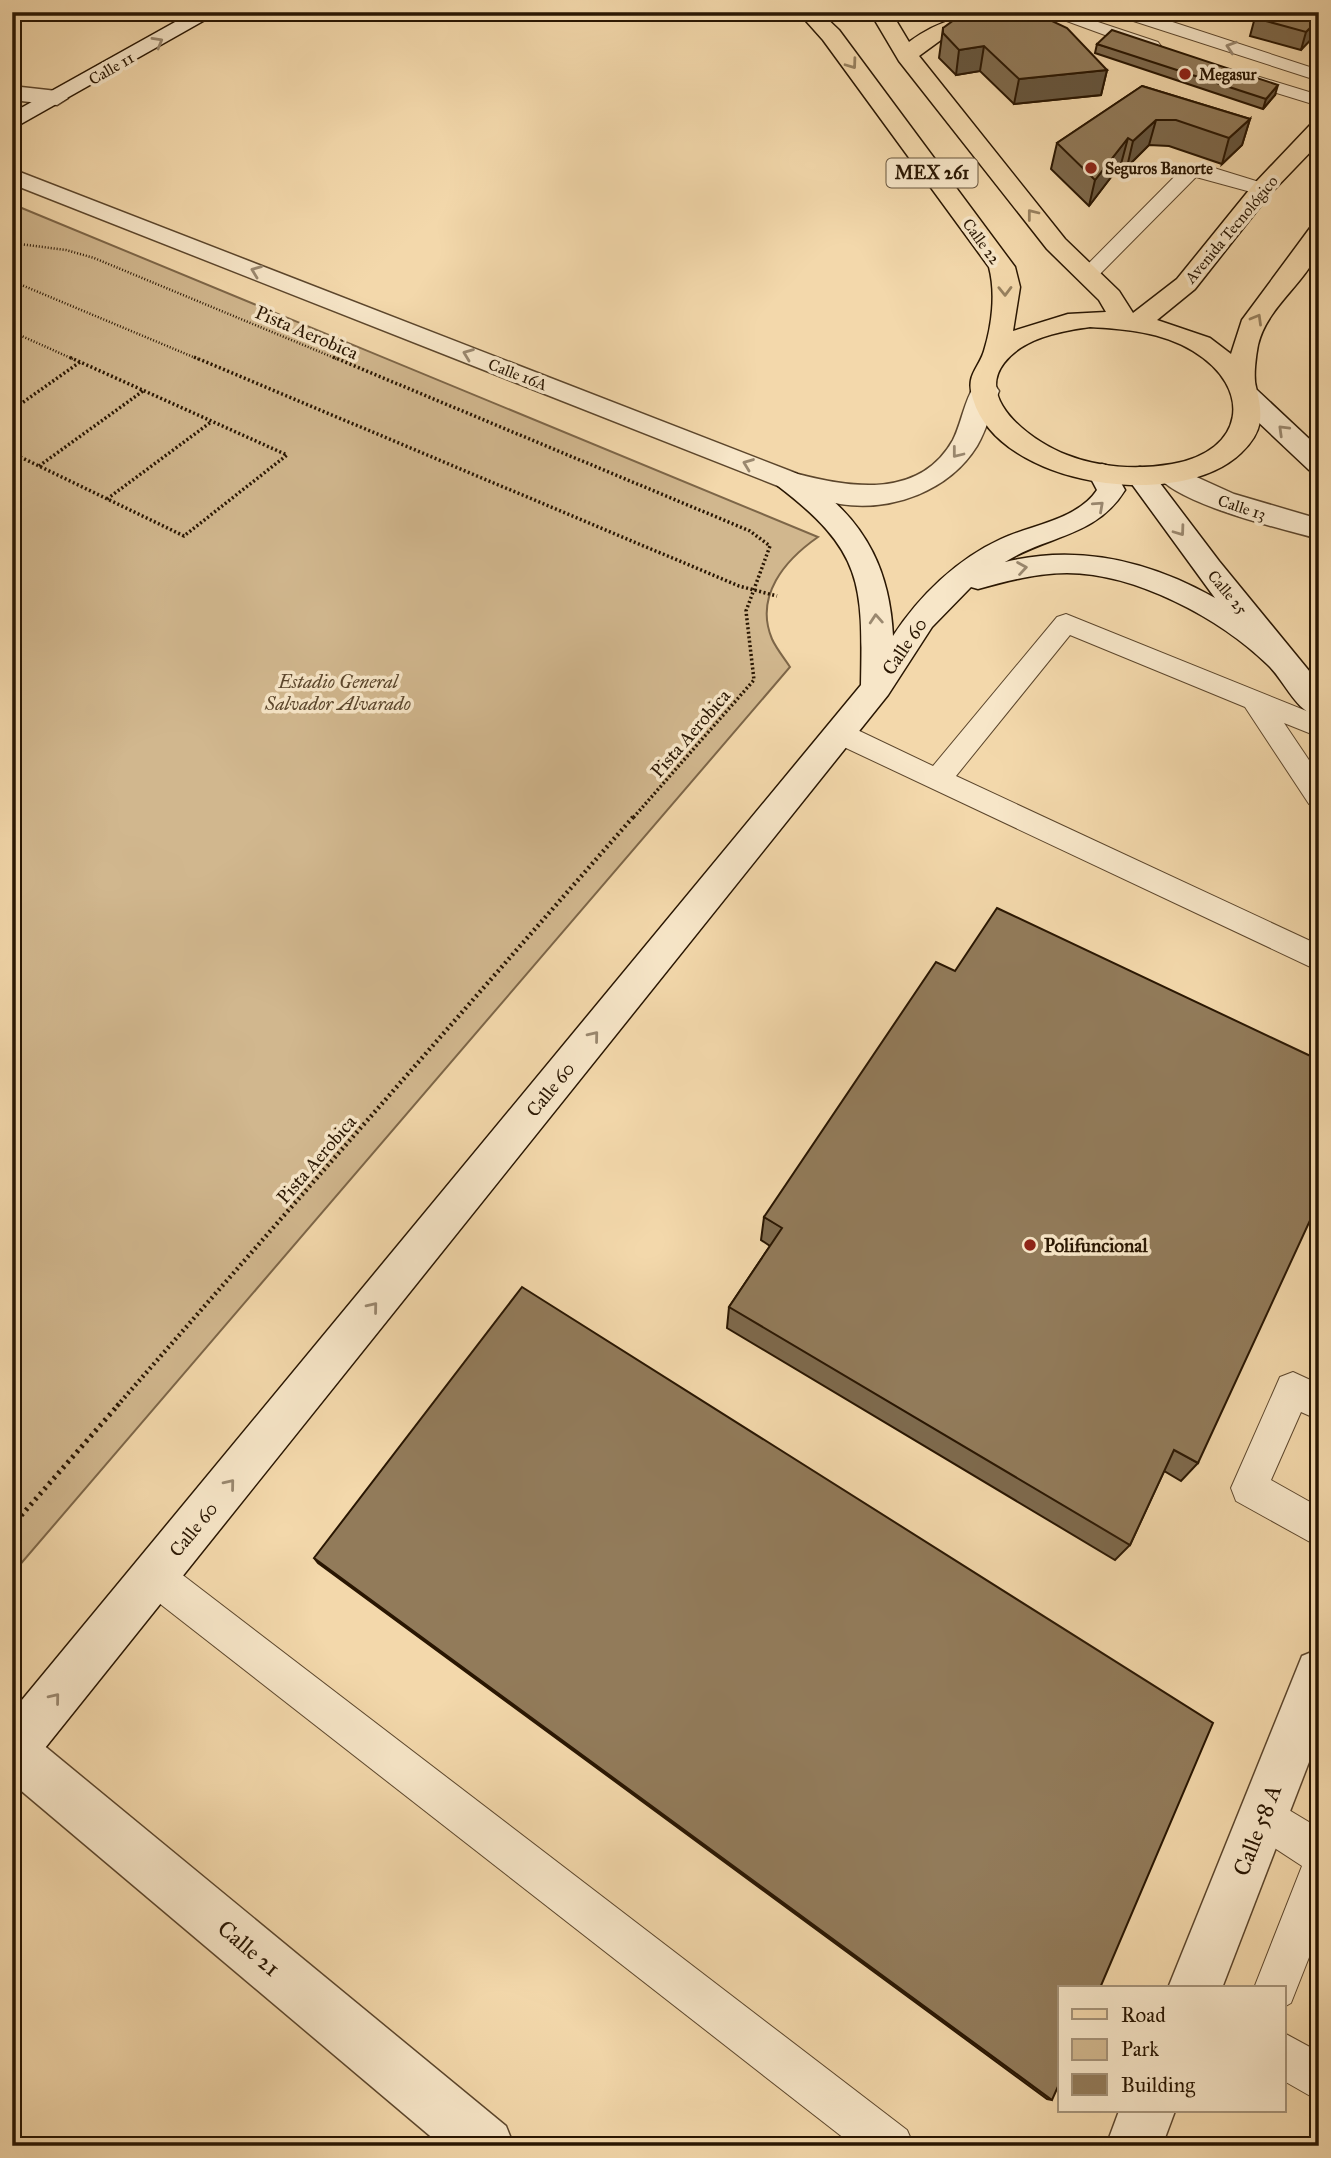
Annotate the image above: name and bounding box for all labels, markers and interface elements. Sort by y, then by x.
one-way arrow [150,37,163,50]
one-way arrow [1225,41,1237,55]
street label: Calle 11 [85,48,137,89]
one-way arrow [844,56,856,69]
place label: Megasur [1199,65,1258,85]
marker: Megasur [1177,66,1193,82]
road number: MEX 261 [886,158,978,188]
place label: Seguros Banorte [1105,159,1213,179]
marker: Seguros Banorte [1083,160,1099,176]
street label: Avenida Tecnológico [1180,172,1283,288]
one-way arrow [1028,210,1040,223]
street label: Calle 22 [959,215,1005,268]
one-way arrow [250,265,262,279]
one-way arrow [997,286,1013,297]
street label: Pista Aerobica [252,300,363,365]
one-way arrow [1249,314,1262,327]
one-way arrow [462,348,474,362]
street label: Calle 16A [486,355,550,394]
one-way arrow [1278,426,1291,439]
one-way arrow [952,446,965,458]
one-way arrow [742,458,754,472]
street label: Calle 13 [1216,491,1268,524]
one-way arrow [1091,502,1104,514]
one-way arrow [1171,523,1184,536]
one-way arrow [1016,561,1027,576]
street label: Calle 25 [1204,566,1252,619]
one-way arrow [869,613,884,624]
street label: Calle 60 [877,613,932,679]
park label: Estadio General Salvador Alvarado [264,670,411,715]
street label: Pista Aerobica [646,684,736,782]
one-way arrow [586,1031,598,1044]
street label: Calle 60 [521,1057,579,1121]
street label: Pista Aerobica [272,1110,362,1208]
place label: Polifuncional [1044,1234,1148,1257]
marker: Polifuncional [1022,1237,1038,1253]
one-way arrow [365,1303,377,1316]
one-way arrow [221,1479,234,1491]
street label: Calle 60 [164,1497,222,1561]
one-way arrow [47,1694,60,1706]
street label: Calle 58 A [1227,1780,1287,1880]
street label: Calle 21 [212,1914,286,1982]
legend [1058,1986,1286,2112]
text: Road [1121,2002,1166,2028]
text: Park [1121,2036,1159,2062]
text: Building [1121,2072,1195,2098]

